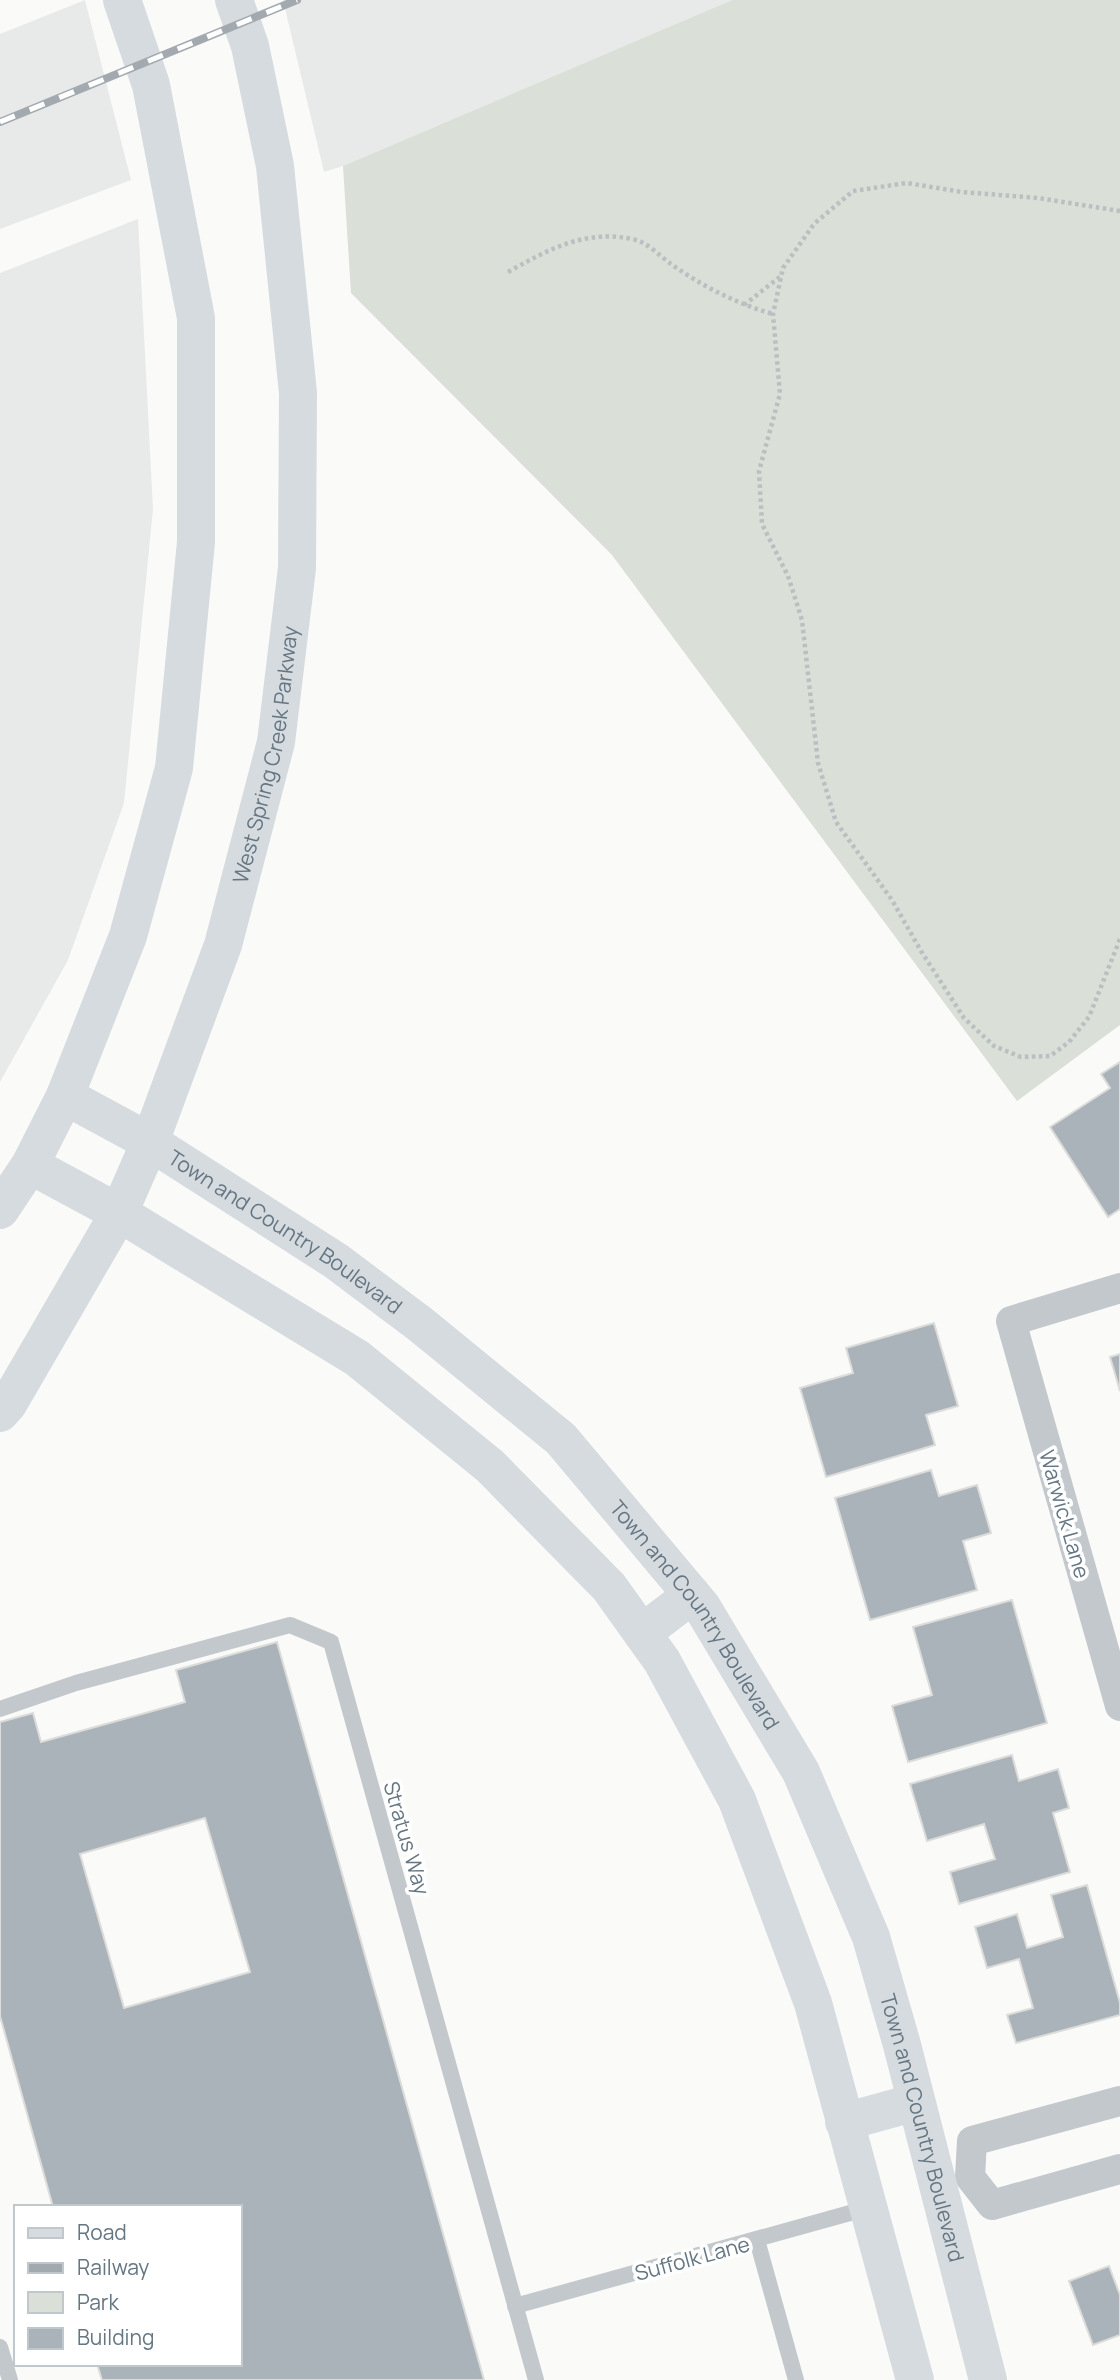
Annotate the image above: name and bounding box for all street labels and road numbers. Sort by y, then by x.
street label: West Spring Creek Parkway [226,624,304,886]
street label: Town and Country Boulevard [163,1143,408,1320]
street label: Warwick Lane [1033,1447,1097,1581]
street label: Town and Country Boulevard [604,1494,786,1735]
street label: Stratus Way [377,1778,437,1898]
street label: Town and Country Boulevard [874,1990,971,2265]
street label: Suffolk Lane [631,2229,753,2287]

